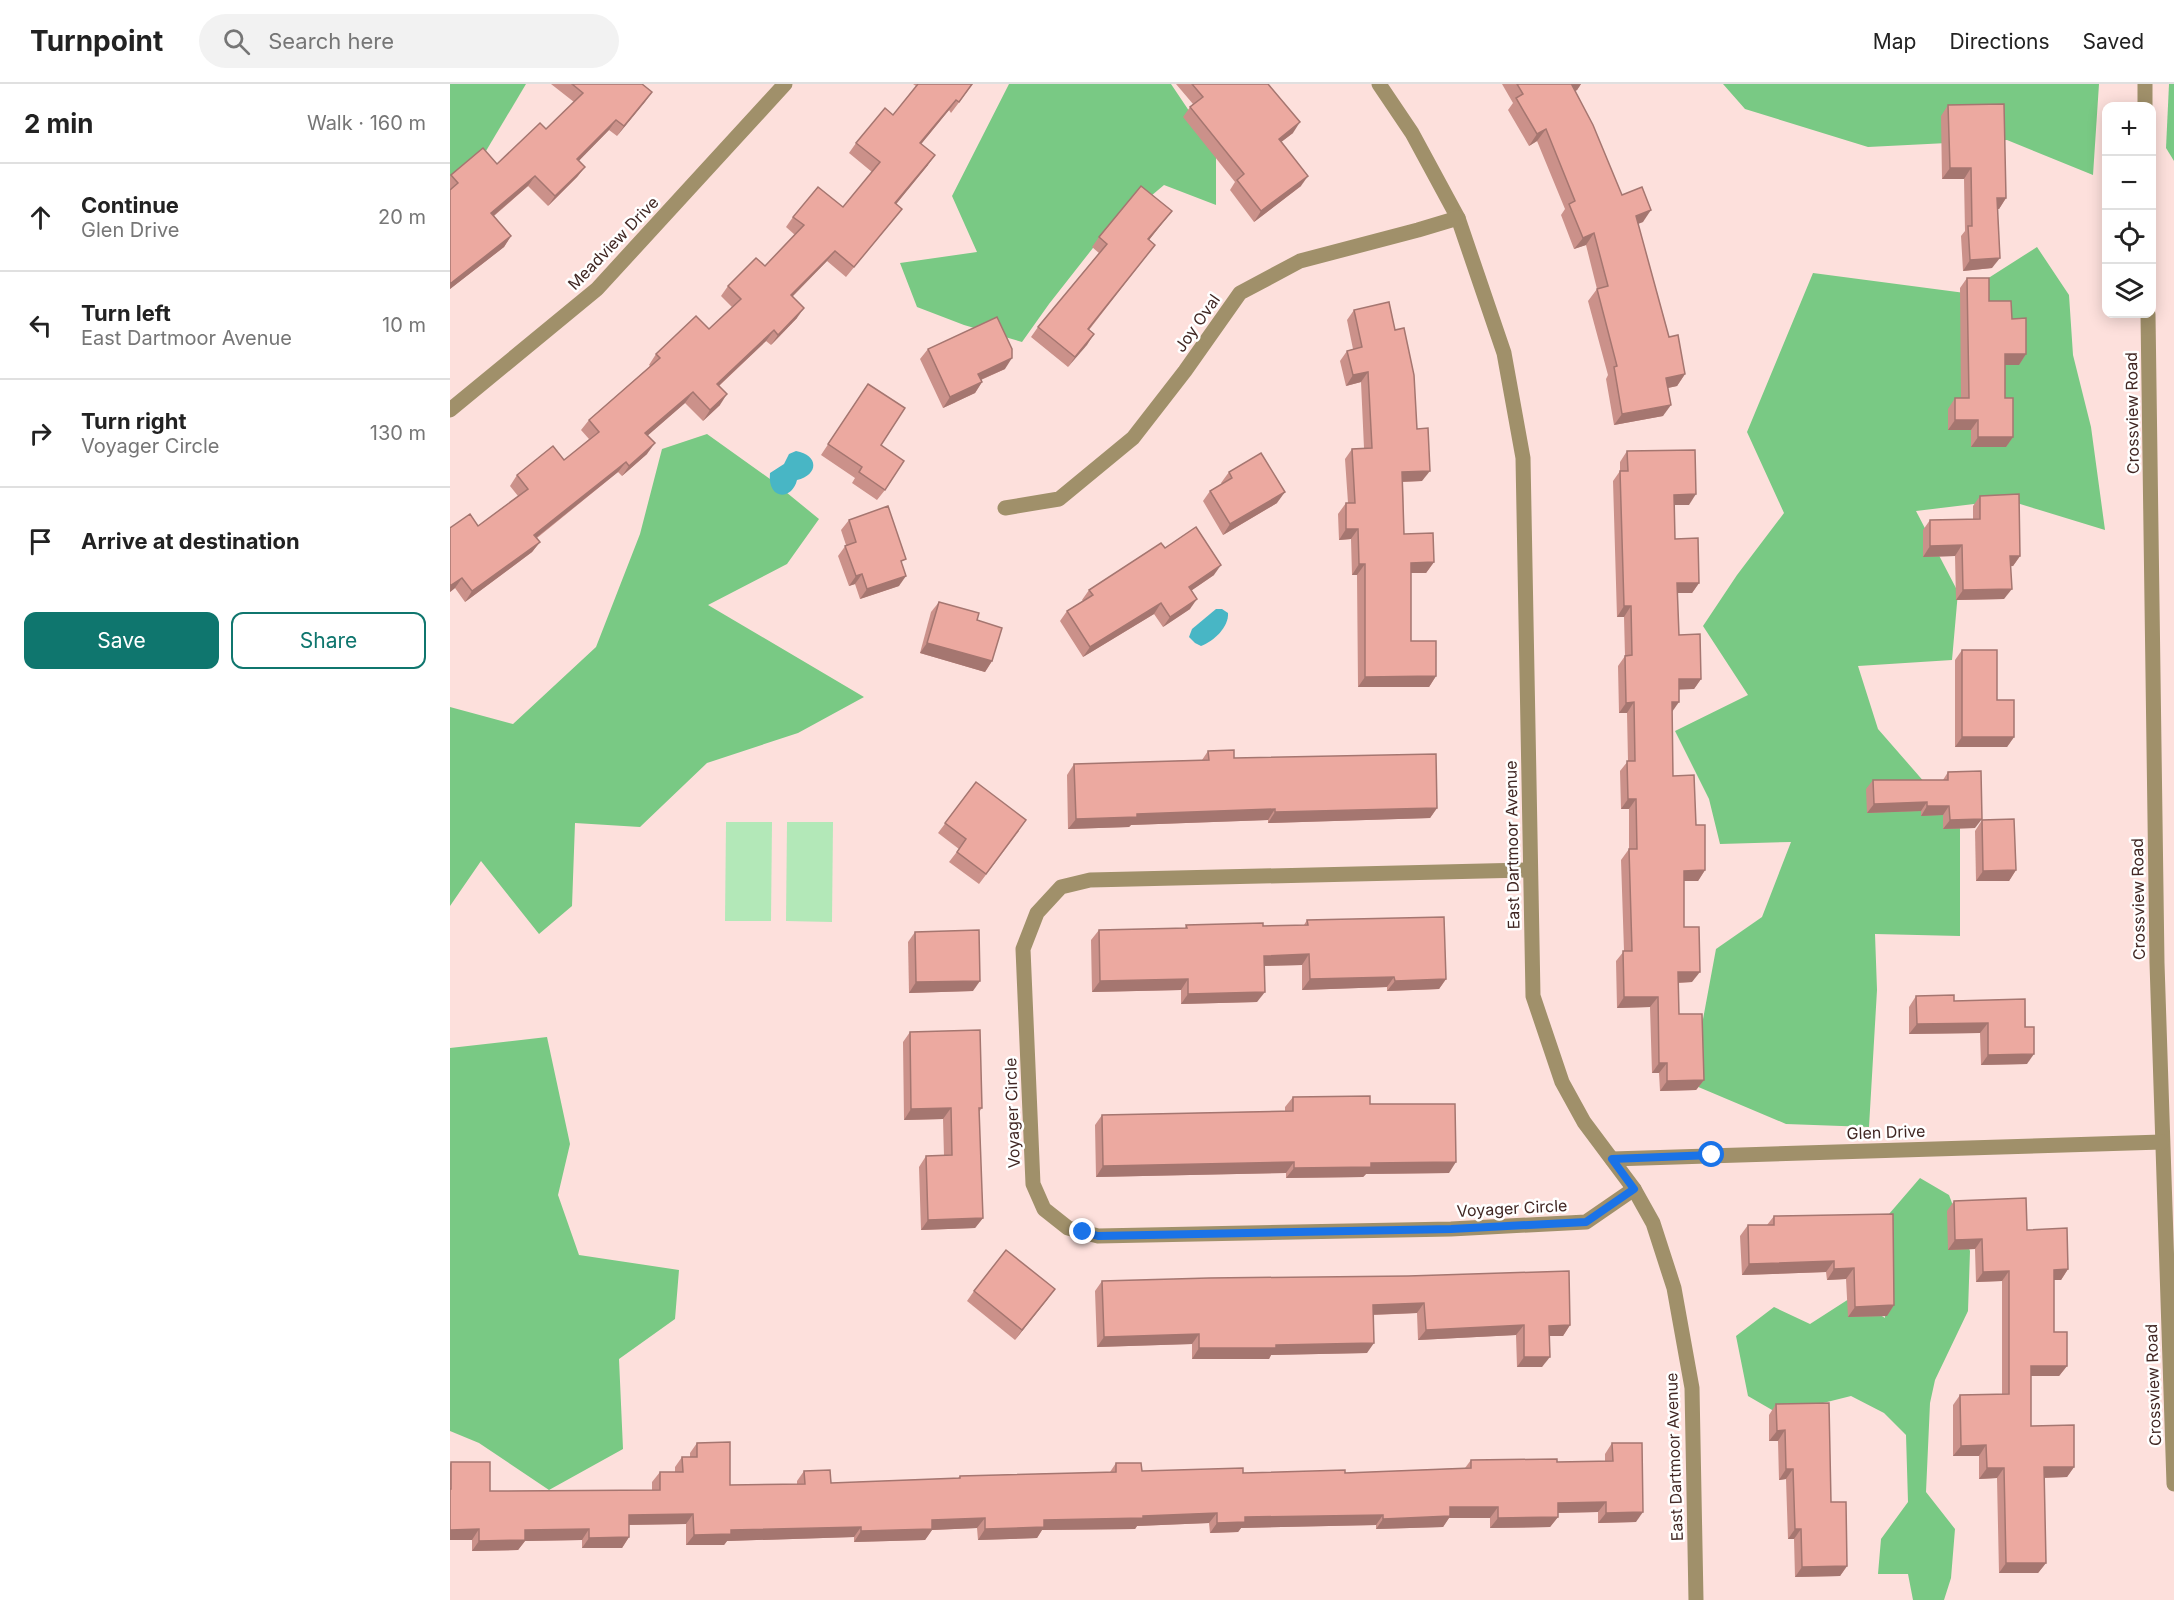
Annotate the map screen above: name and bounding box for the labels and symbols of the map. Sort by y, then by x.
street label: Meadview Drive [563,192,663,294]
street label: Joy Oval [1170,290,1224,356]
street label: Crossview Road [2121,352,2143,474]
street label: East Dartmoor Avenue [1501,760,1523,930]
street label: Crossview Road [2127,838,2149,960]
street label: Voyager Circle [1000,1057,1024,1169]
street label: Glen Drive [1846,1121,1926,1143]
route start [1698,1141,1724,1167]
street label: Voyager Circle [1456,1195,1568,1221]
route end [1069,1218,1095,1244]
street label: Crossview Road [2141,1324,2165,1446]
street label: East Dartmoor Avenue [1661,1372,1687,1542]

